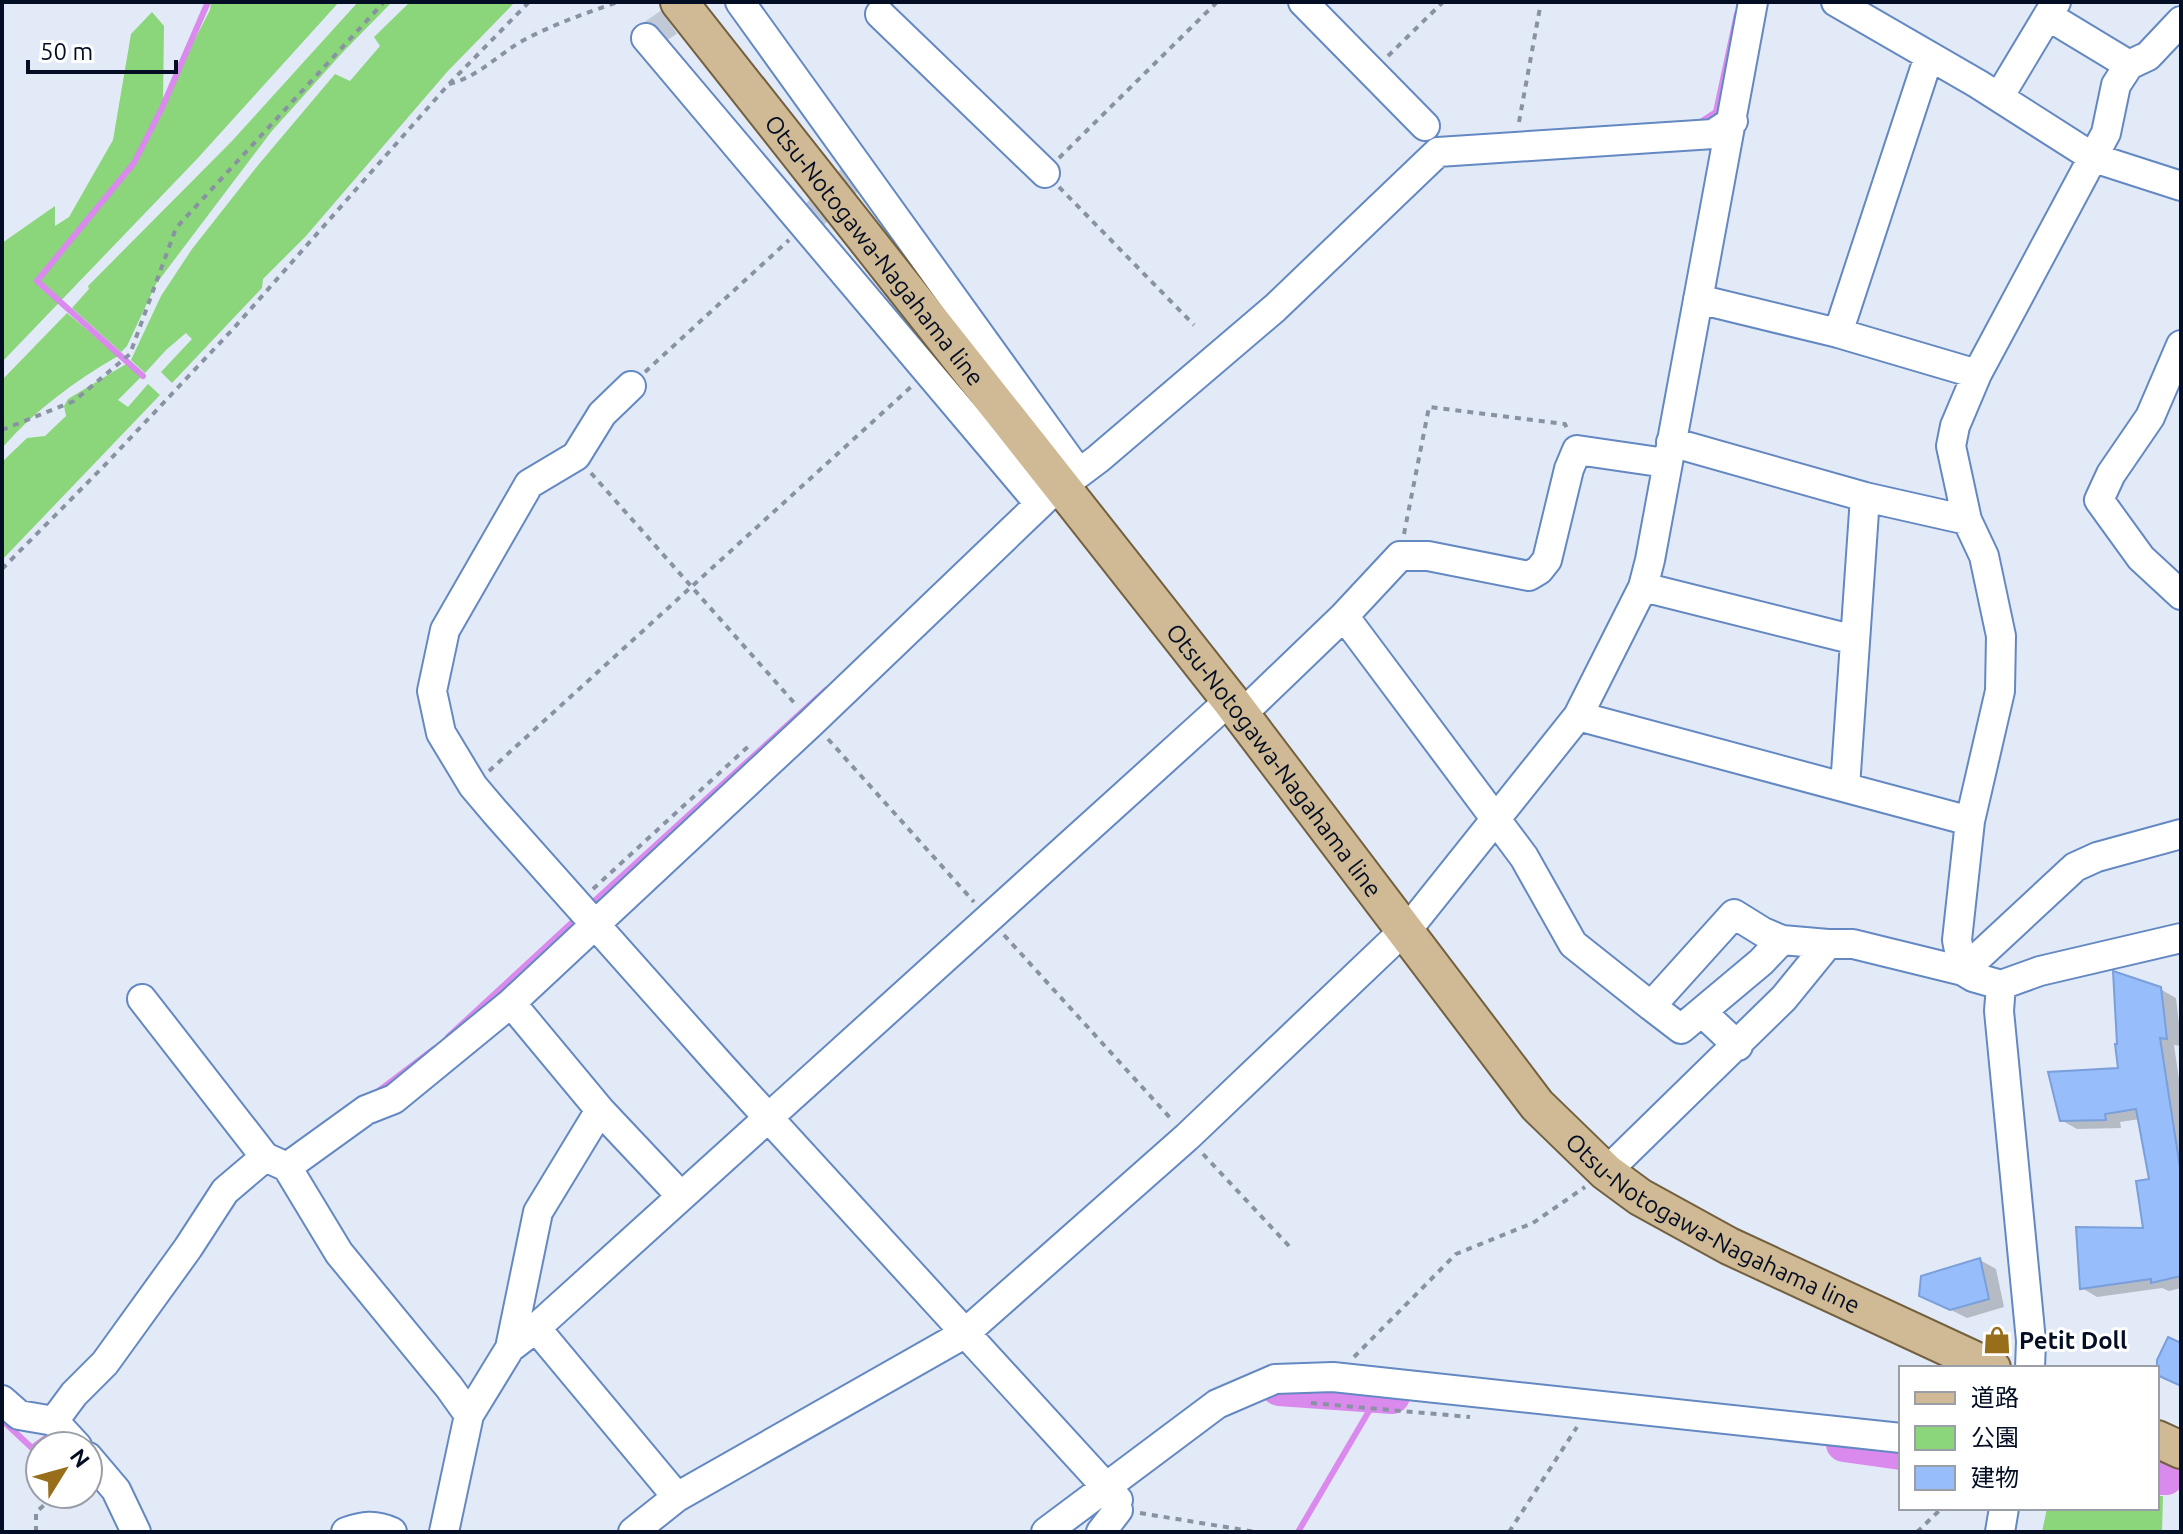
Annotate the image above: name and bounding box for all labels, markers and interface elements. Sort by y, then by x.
scale bar [28,24,176,74]
text: 50 m [40,38,93,65]
street label: Otsu-Notogawa-Nagahama line [760,109,990,391]
street label: Otsu-Notogawa-Nagahama line [1161,618,1388,902]
street label: Otsu-Notogawa-Nagahama line [1561,1127,1865,1318]
shop icon: Petit Doll [1982,1325,2012,1355]
place label: Petit Doll [2019,1327,2127,1354]
legend [1899,1366,2159,1510]
text: 道路 [1971,1384,2019,1411]
text: 公園 [1971,1424,2019,1451]
north arrow [24,1430,104,1510]
text: N [65,1444,95,1472]
text: 建物 [1971,1464,2019,1491]

